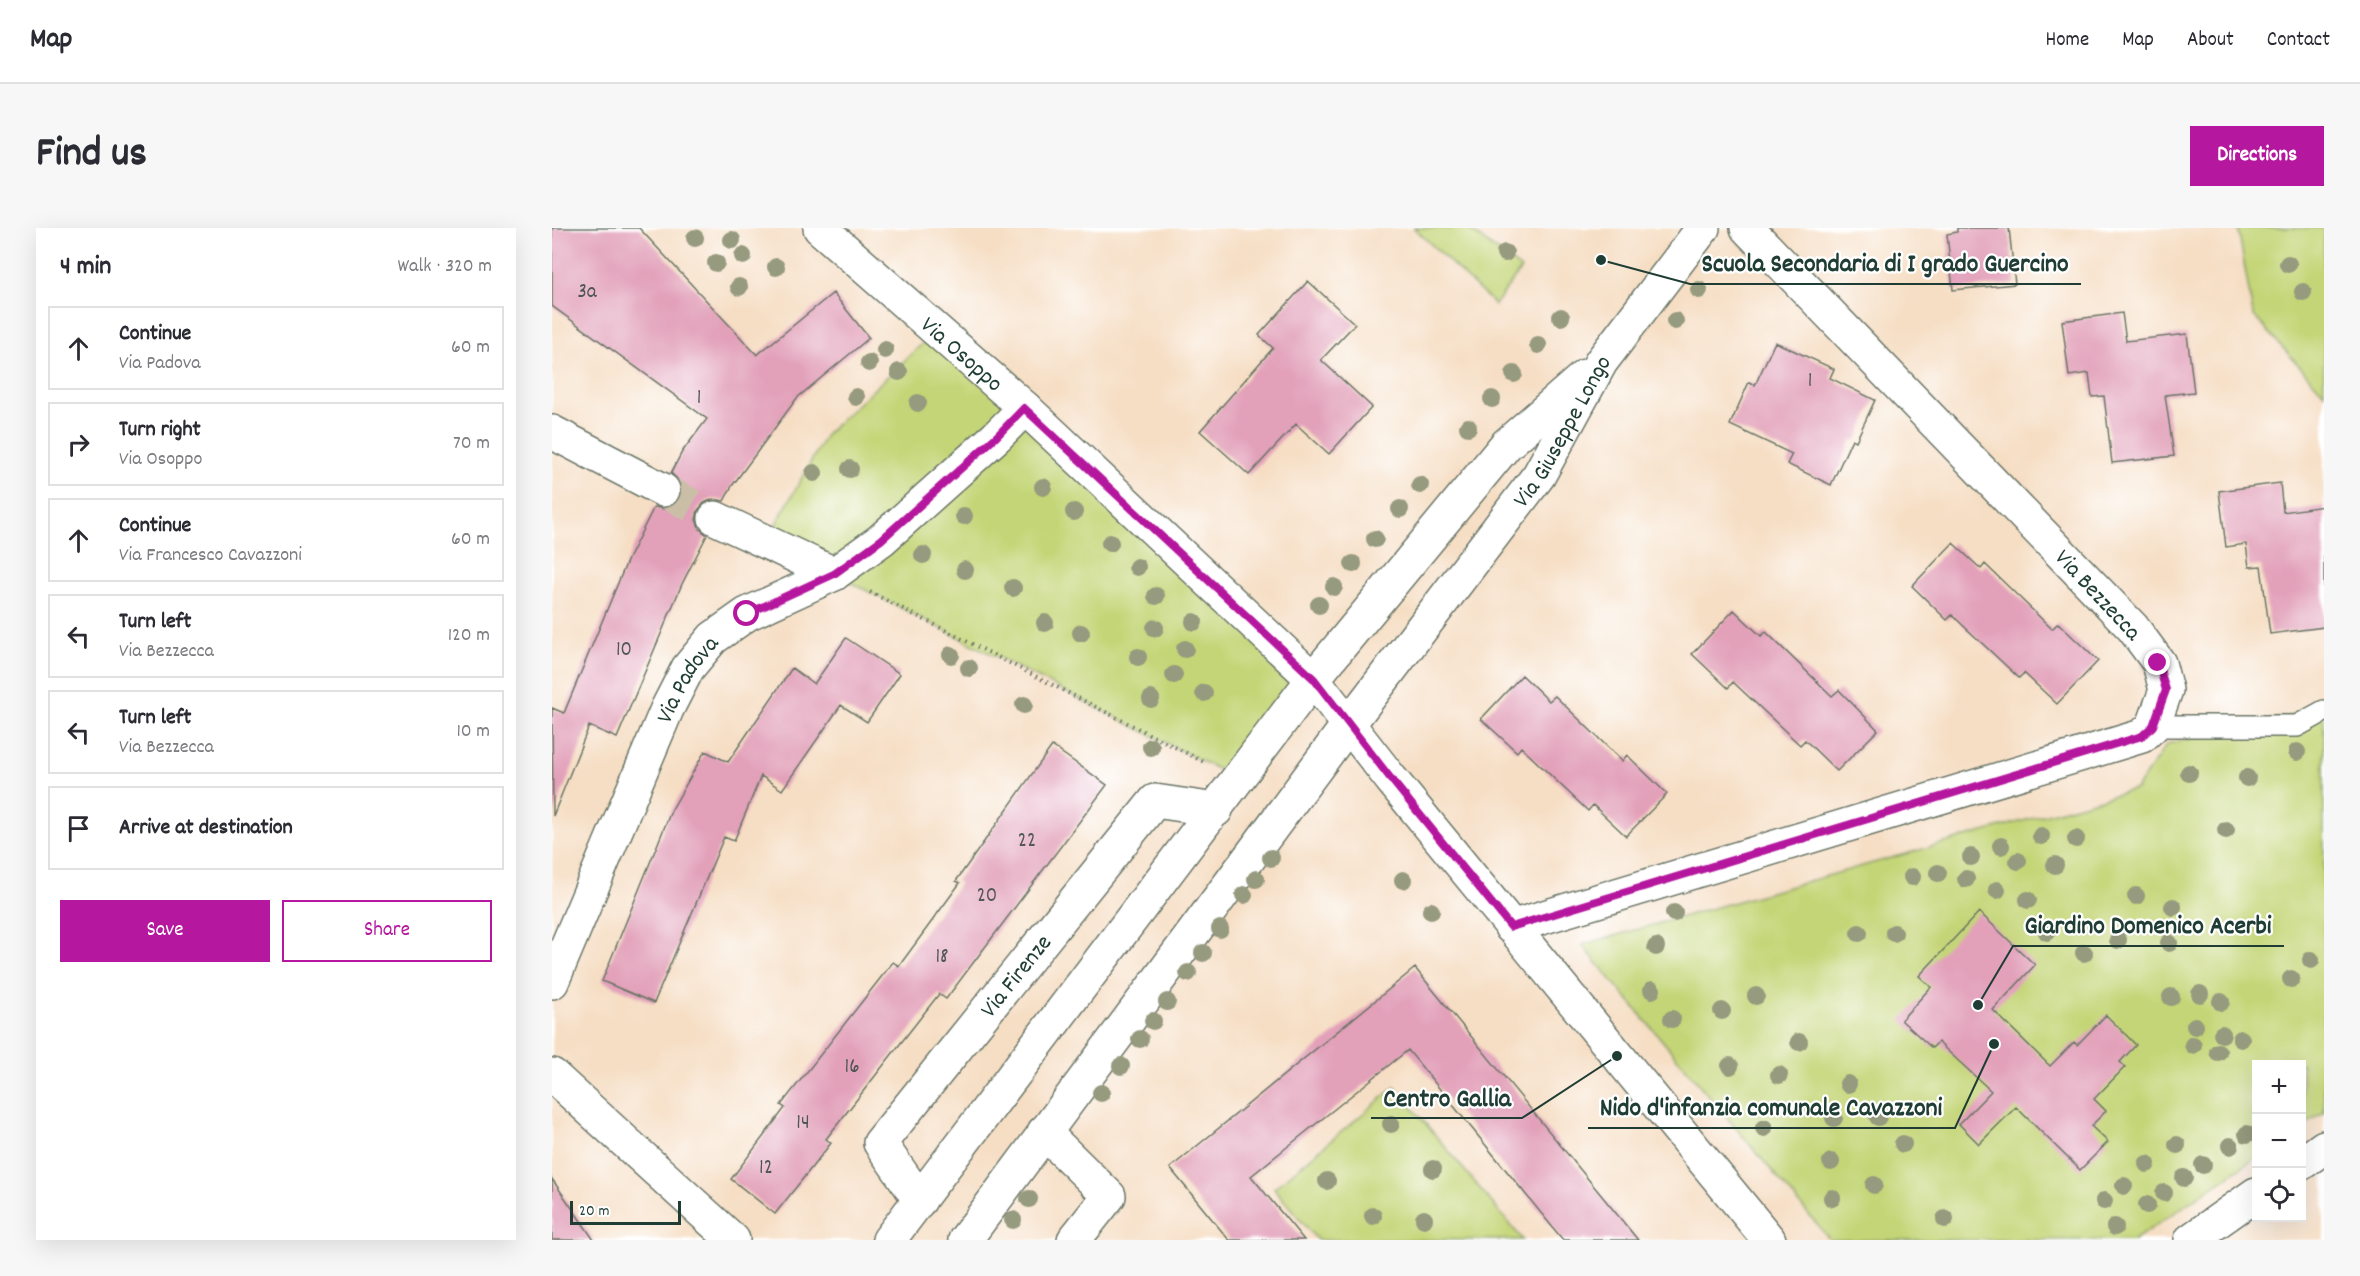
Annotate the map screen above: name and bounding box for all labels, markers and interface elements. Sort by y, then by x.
text: Map [30,21,72,61]
text: Home [2045,26,2089,56]
text: Map [2122,26,2154,56]
text: About [2187,26,2234,56]
text: Contact [2267,26,2330,56]
text: Find us [36,126,147,186]
button: Directions [2190,126,2324,186]
callout: Scuola Secondaria di I grado Guercino [1690,240,2081,284]
text: Scuola Secondaria di I grado Guercino [1702,247,2069,284]
text: 4 min [60,249,111,286]
text: Walk · 320 m [398,253,492,281]
house number: 3a [577,278,598,308]
street label: Via Osoppo [912,310,1010,401]
text: Continue [119,319,191,350]
icon: ahead [62,332,95,365]
text: 60 m [451,334,490,362]
street label: Via Giuseppe Longo [1506,348,1621,516]
text: Via Padova [119,350,201,378]
house number: 1 [1808,367,1812,397]
house number: 1 [697,384,701,414]
text: Turn right [119,415,201,446]
icon: right [62,428,95,461]
text: 70 m [453,430,490,458]
text: Via Osoppo [119,446,202,474]
text: Continue [119,511,191,542]
icon: ahead [62,524,95,557]
text: 60 m [451,526,490,554]
text: Via Francesco Cavazzoni [119,542,302,570]
street label: Via Bezzecca [2046,543,2149,650]
route start [733,600,759,626]
text: Turn left [119,607,191,638]
icon: left [62,620,95,653]
text: 120 m [448,622,490,650]
street label: Via Padova [649,629,729,729]
house number: 10 [616,636,632,666]
text: Via Bezzecca [119,638,214,666]
route end [2144,649,2170,675]
text: Turn left [119,703,191,734]
icon: left [62,716,95,749]
text: 10 m [456,718,490,746]
text: Via Bezzecca [119,734,214,762]
icon: arrive [62,812,95,845]
text: Arrive at destination [119,813,293,844]
house number: 22 [1018,827,1036,857]
house number: 20 [977,882,997,912]
button: Save [60,900,270,962]
button: Share [282,900,492,962]
callout: Giardino Domenico Acerbi [2013,902,2284,946]
text: Giardino Domenico Acerbi [2024,909,2272,946]
street label: Via Firenze [973,928,1061,1026]
house number: 18 [935,943,949,973]
house number: 16 [845,1053,859,1083]
map controls [2252,1060,2306,1222]
button: + [2252,1060,2306,1114]
callout: Centro Gallia [1371,1074,1522,1118]
text: Centro Gallia [1383,1082,1512,1119]
callout: Nido d'infanzia comunale Cavazzoni [1588,1084,1955,1128]
text: Nido d'infanzia comunale Cavazzoni [1600,1091,1943,1128]
house number: 14 [796,1109,810,1139]
button: − [2252,1114,2306,1168]
house number: 12 [759,1154,773,1184]
button: locate [2252,1168,2306,1222]
scale bar [570,1198,681,1226]
text: 20 m [579,1200,609,1223]

